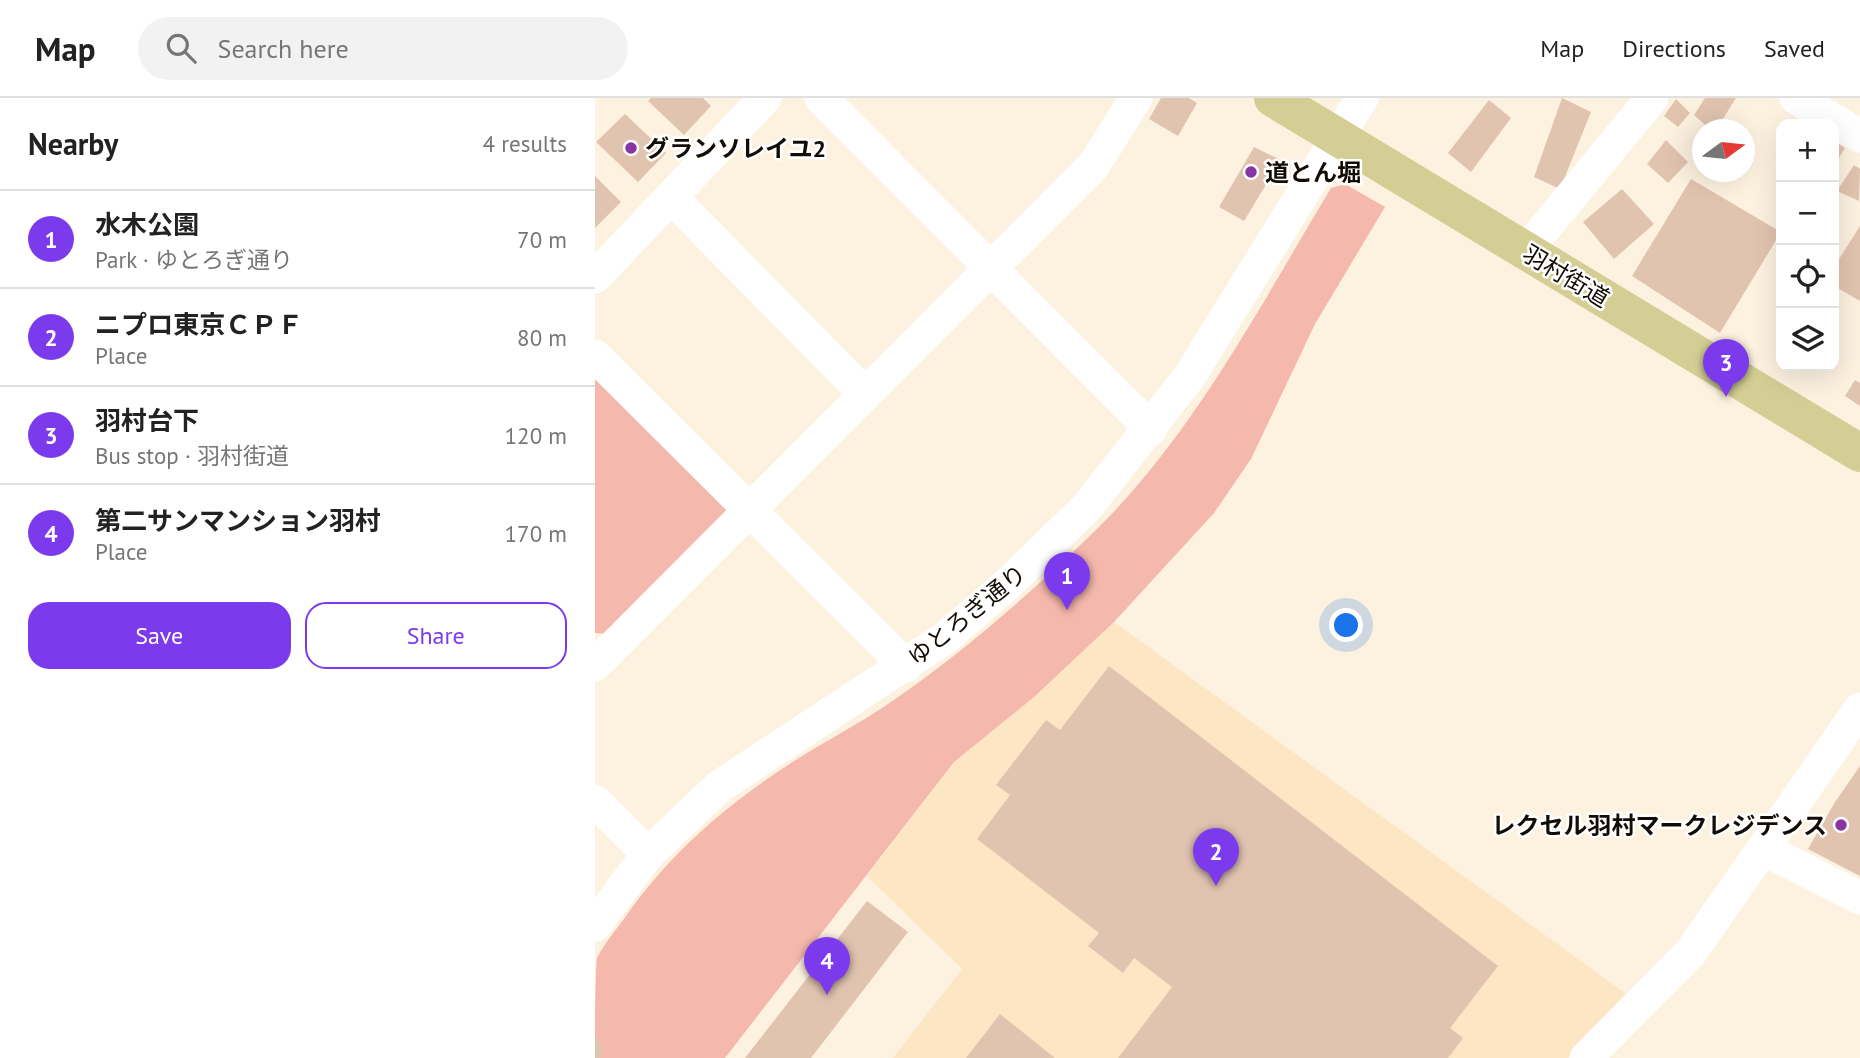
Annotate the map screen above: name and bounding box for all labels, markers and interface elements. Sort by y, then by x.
search box [138,17,628,80]
text: Map [35,27,96,70]
icon: search [162,29,200,67]
text: Search here [218,32,349,65]
text: Map [1540,33,1584,64]
text: Directions [1622,33,1726,64]
text: Saved [1764,33,1825,64]
north arrow [1692,119,1755,182]
map controls [1776,119,1839,371]
button: + [1776,119,1839,182]
text: Nearby [28,124,118,163]
text: 4 results [483,129,567,158]
place label: グランソレイユ2 [645,133,826,164]
marker: グランソレイユ2 [623,140,639,156]
place label: 道とん堀 [1265,157,1361,188]
marker: 道とん堀 [1243,164,1259,180]
button: − [1776,182,1839,245]
text: 水木公園 [95,208,199,241]
text: 1 [44,225,58,254]
text: 70 m [517,225,567,254]
street label: 羽村街道 [1517,238,1615,314]
text: Park · ゆとろぎ通り [95,245,293,274]
button: locate [1776,245,1839,308]
text: ニプロ東京ＣＰＦ [95,308,303,341]
button: layers [1776,308,1839,371]
text: 2 [44,323,58,352]
text: 80 m [517,323,567,352]
pin: 3 [1703,339,1749,397]
text: Place [95,341,148,370]
text: 羽村台下 [95,404,199,437]
text: 3 [44,421,58,450]
text: 120 m [505,421,567,450]
text: Bus stop · 羽村街道 [95,441,289,470]
text: 第二サンマンション羽村 [95,504,381,537]
text: 4 [44,519,58,548]
text: 170 m [505,519,567,548]
text: Place [95,537,148,566]
pin: 1 [1044,552,1090,610]
street label: ゆとろぎ通り [901,558,1033,672]
button: Save [28,602,291,669]
button: Share [305,602,567,669]
your location [1329,608,1363,642]
place label: レクセル羽村マークレジデンス [1491,810,1827,841]
marker: レクセル羽村マークレジデンス [1833,817,1849,833]
pin: 2 [1193,828,1239,886]
pin: 4 [804,937,850,995]

